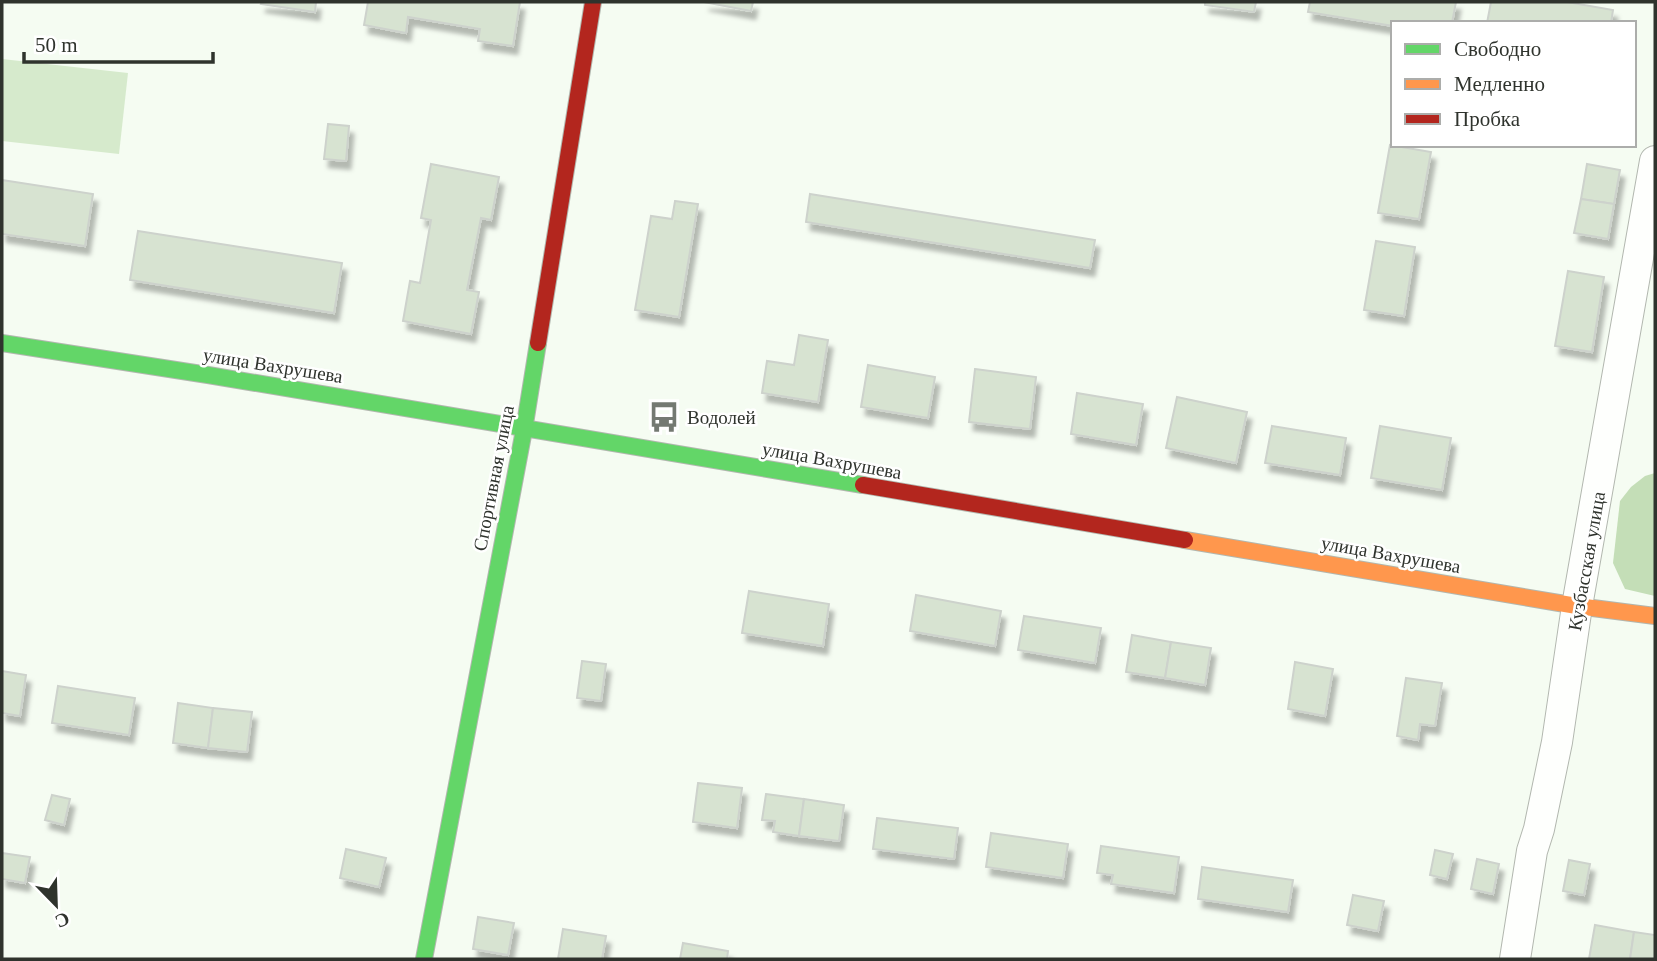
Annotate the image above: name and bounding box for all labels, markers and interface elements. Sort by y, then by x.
scale bar [24,21,214,65]
legend [1391,21,1636,147]
text: 50 m [35,33,78,57]
text: Свободно [1454,37,1541,61]
text: Медленно [1454,72,1545,96]
text: Пробка [1454,107,1521,131]
street label: улица Вахрушева [202,344,345,387]
bus stop icon: Водолей [647,400,681,434]
street label: Спортивная улица [469,403,518,553]
place label: Водолей [687,407,756,428]
street label: улица Вахрушева [761,438,904,483]
street label: Кузбасская улица [1564,489,1609,632]
street label: улица Вахрушева [1320,532,1463,577]
north arrow [21,870,91,940]
text: С [52,908,73,933]

